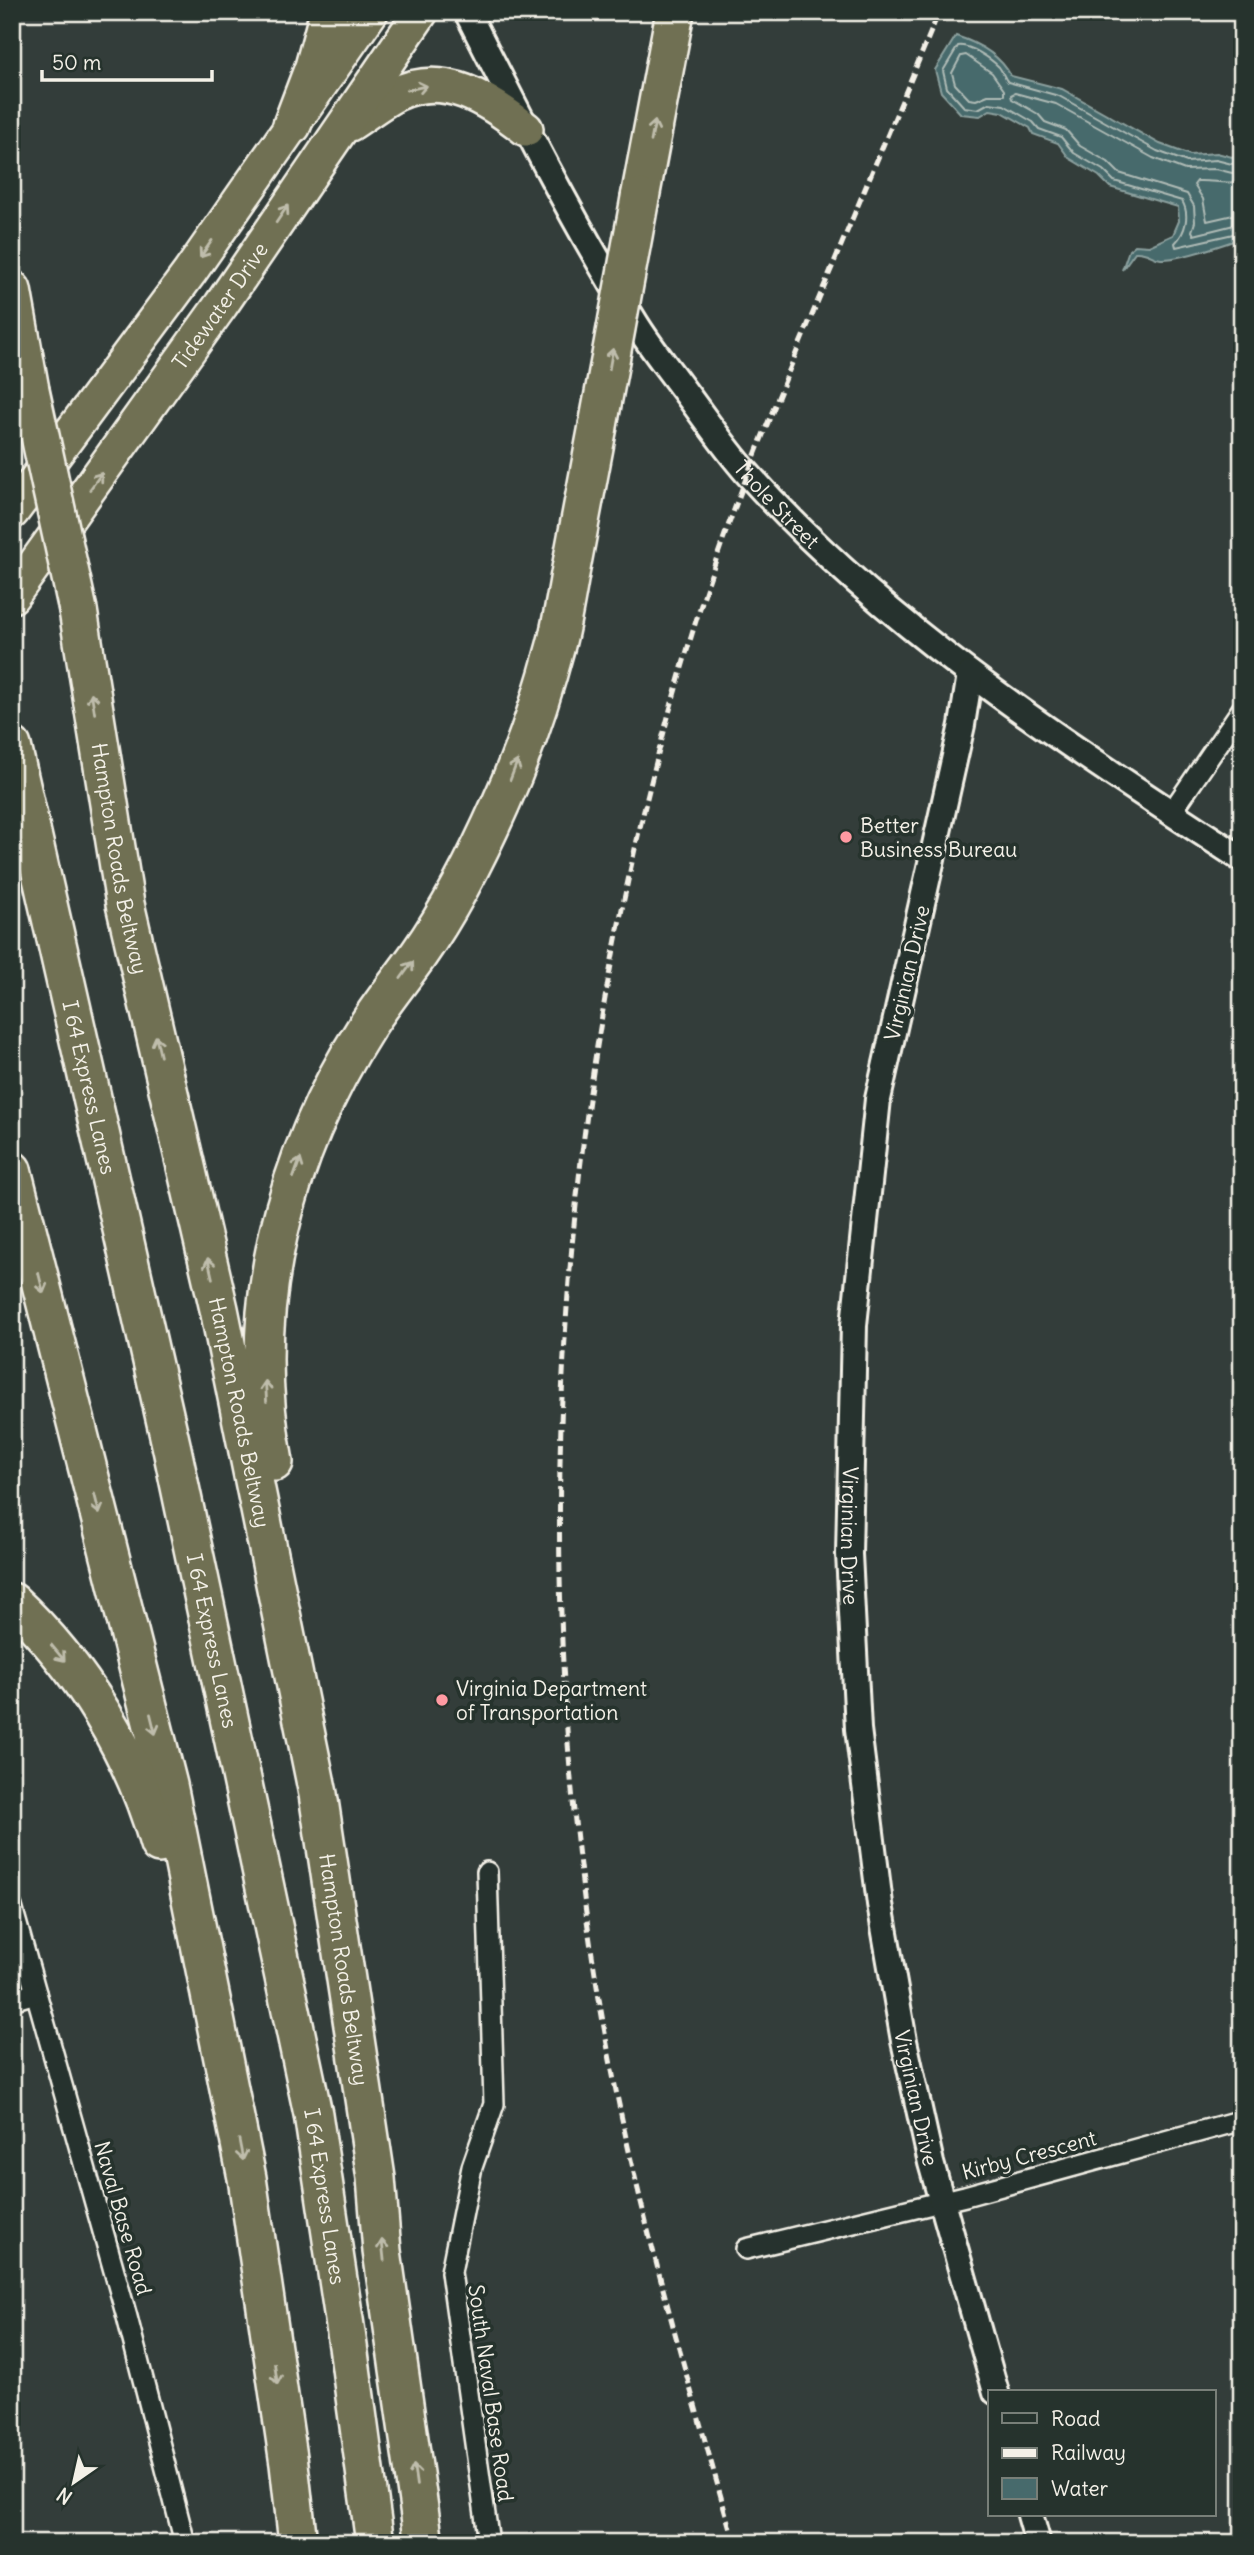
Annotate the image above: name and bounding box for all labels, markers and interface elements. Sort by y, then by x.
scale bar [42,38,212,82]
text: 50 m [52,49,101,76]
one-way arrow [405,80,428,94]
one-way arrow [646,120,660,143]
one-way arrow [275,205,289,225]
street label: Tidewater Drive [166,237,274,375]
one-way arrow [199,239,213,258]
one-way arrow [604,348,618,371]
street label: Thole Street [728,455,825,554]
one-way arrow [89,472,103,491]
one-way arrow [86,692,99,714]
street label: Hampton Roads Beltway [86,741,154,977]
one-way arrow [509,759,522,781]
place label: Better Business Bureau [860,812,1017,863]
marker: Better Business Bureau [838,829,854,845]
street label: Virginian Drive [878,903,936,1043]
one-way arrow [400,961,415,980]
street label: I 64 Express Lanes [57,998,123,1177]
one-way arrow [151,1035,165,1058]
one-way arrow [292,1157,304,1179]
one-way arrow [203,1257,216,1280]
one-way arrow [35,1271,48,1294]
street label: Hampton Roads Beltway [203,1295,277,1530]
one-way arrow [260,1380,273,1403]
street label: Virginian Drive [835,1466,865,1606]
one-way arrow [91,1492,104,1515]
street label: I 64 Express Lanes [181,1551,244,1730]
one-way arrow [50,1643,66,1661]
place label: Virginia Department of Transportation [456,1675,647,1726]
marker: Virginia Department of Transportation [434,1692,450,1708]
one-way arrow [147,1712,160,1735]
street label: Hampton Roads Beltway [314,1852,375,2087]
street label: Virginian Drive [889,2028,945,2168]
street label: I 64 Express Lanes [299,2106,352,2286]
street label: Kirby Crescent [959,2124,1099,2186]
street label: Naval Base Road [88,2138,158,2298]
one-way arrow [235,2138,249,2161]
one-way arrow [376,2239,389,2262]
street label: South Naval Base Road [462,2283,520,2503]
one-way arrow [270,2363,283,2385]
legend [988,2390,1216,2516]
text: Road [1051,2405,1100,2432]
text: Railway [1051,2439,1126,2466]
north arrow [38,2446,108,2516]
one-way arrow [408,2464,421,2487]
text: Water [1051,2475,1109,2502]
text: N [52,2482,77,2510]

